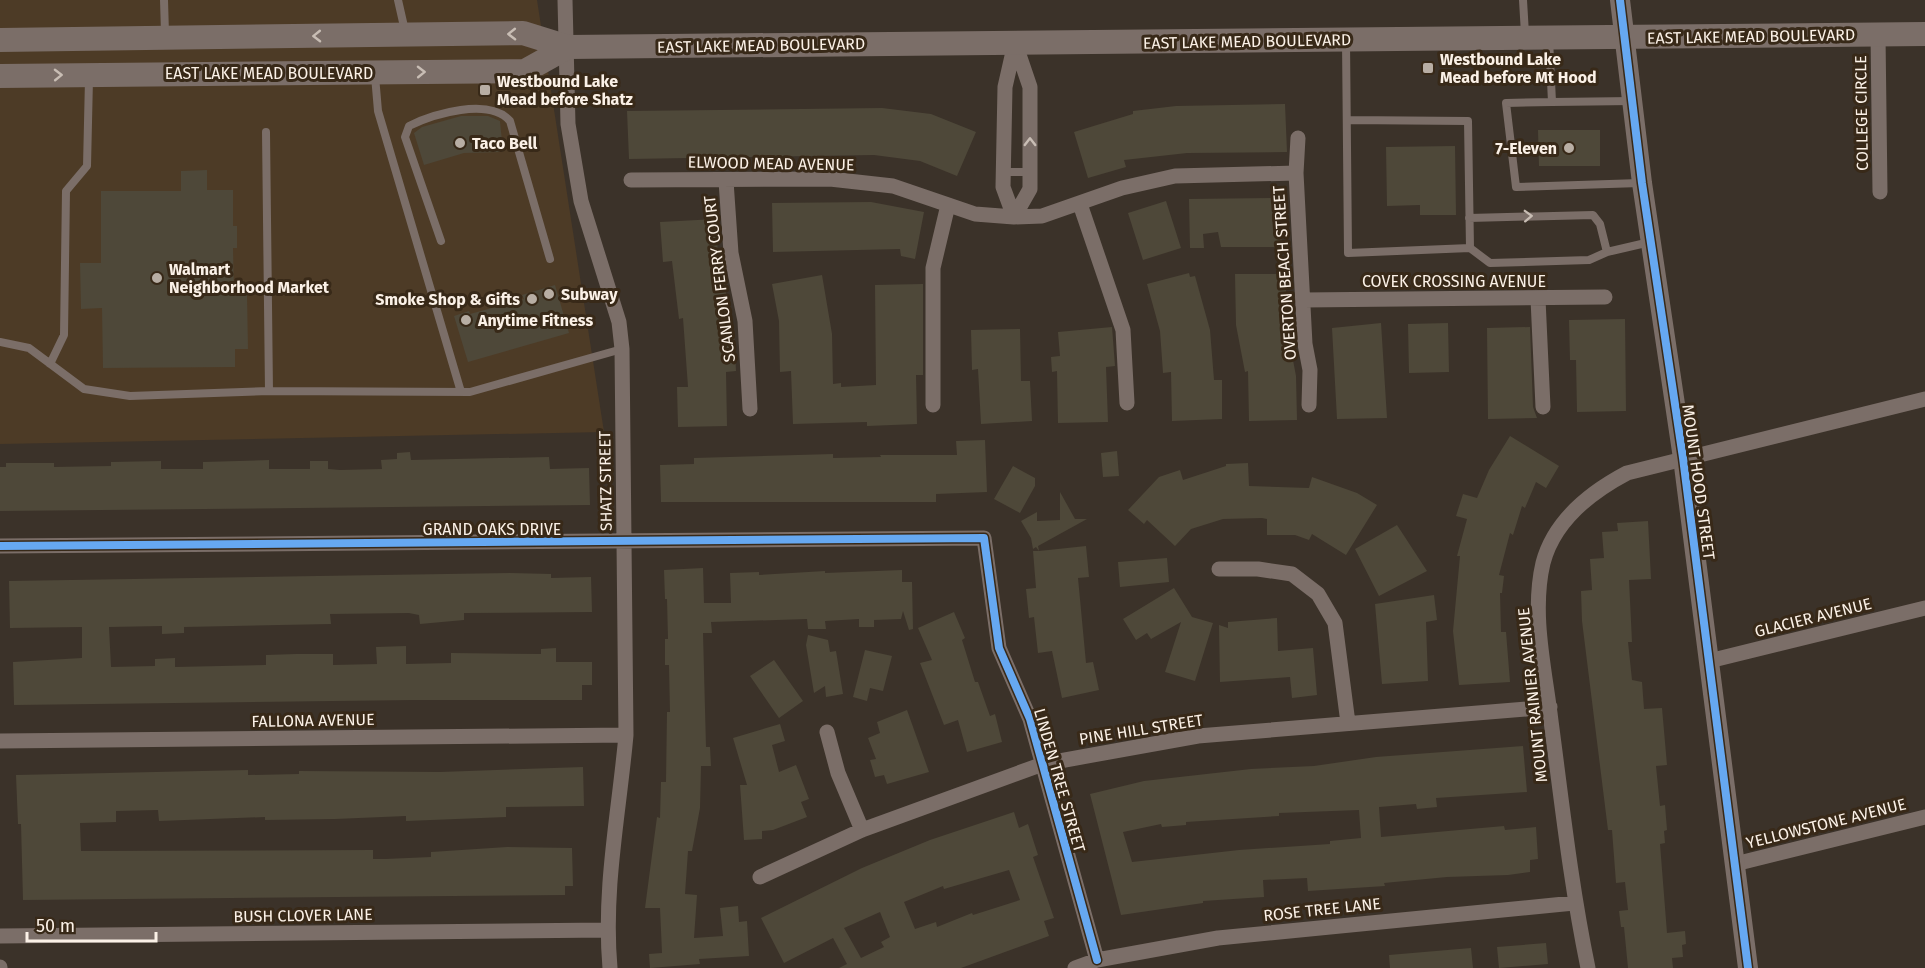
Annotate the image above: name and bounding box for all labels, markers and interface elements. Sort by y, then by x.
street label: EAST LAKE MEAD BOULEVARD [1647,25,1855,48]
one-way arrow [507,27,516,40]
one-way arrow [312,30,321,42]
street label: EAST LAKE MEAD BOULEVARD [1143,30,1351,53]
street label: EAST LAKE MEAD BOULEVARD [657,34,865,57]
place label: Westbound Lake Mead before Mt Hood [1440,50,1597,87]
street label: COLLEGE CIRCLE [1851,55,1872,171]
marker: Westbound Lake Mead before Mt Hood [1421,61,1435,75]
street label: EAST LAKE MEAD BOULEVARD [165,64,373,83]
one-way arrow [417,66,426,78]
one-way arrow [54,69,63,81]
place label: Westbound Lake Mead before Shatz [497,72,634,109]
marker: Westbound Lake Mead before Shatz [478,83,492,97]
place label: Taco Bell [472,134,538,153]
marker: Taco Bell [453,136,467,150]
one-way arrow [1024,138,1036,147]
place label: 7-Eleven [1495,139,1557,158]
marker: 7-Eleven [1562,141,1576,155]
street label: ELWOOD MEAD AVENUE [687,153,855,174]
street label: OVERTON BEACH STREET [1269,184,1300,361]
street label: SCANLON FERRY COURT [700,194,739,363]
one-way arrow [1523,209,1532,222]
place label: Walmart Neighborhood Market [169,260,330,297]
marker: Walmart Neighborhood Market [150,271,164,285]
street label: COVEK CROSSING AVENUE [1362,272,1546,291]
place label: Subway [561,285,618,304]
marker: Subway [542,287,556,301]
place label: Smoke Shop & Gifts [375,290,520,309]
marker: Smoke Shop & Gifts [525,292,539,306]
place label: Anytime Fitness [477,311,593,330]
marker: Anytime Fitness [459,313,473,327]
street label: MOUNT HOOD STREET [1678,403,1719,562]
street label: SHATZ STREET [595,430,616,531]
street label: GRAND OAKS DRIVE [423,520,561,539]
street label: GLACIER AVENUE [1753,594,1874,641]
street label: MOUNT RAINIER AVENUE [1514,607,1551,783]
street label: LINDEN TREE STREET [1030,706,1089,855]
street label: FALLONA AVENUE [251,710,375,731]
street label: PINE HILL STREET [1078,710,1205,749]
street label: YELLOWSTONE AVENUE [1744,794,1908,853]
street label: ROSE TREE LANE [1262,894,1382,925]
scale bar [27,905,156,943]
street label: BUSH CLOVER LANE [233,905,373,926]
text: 50 m [36,915,75,937]

